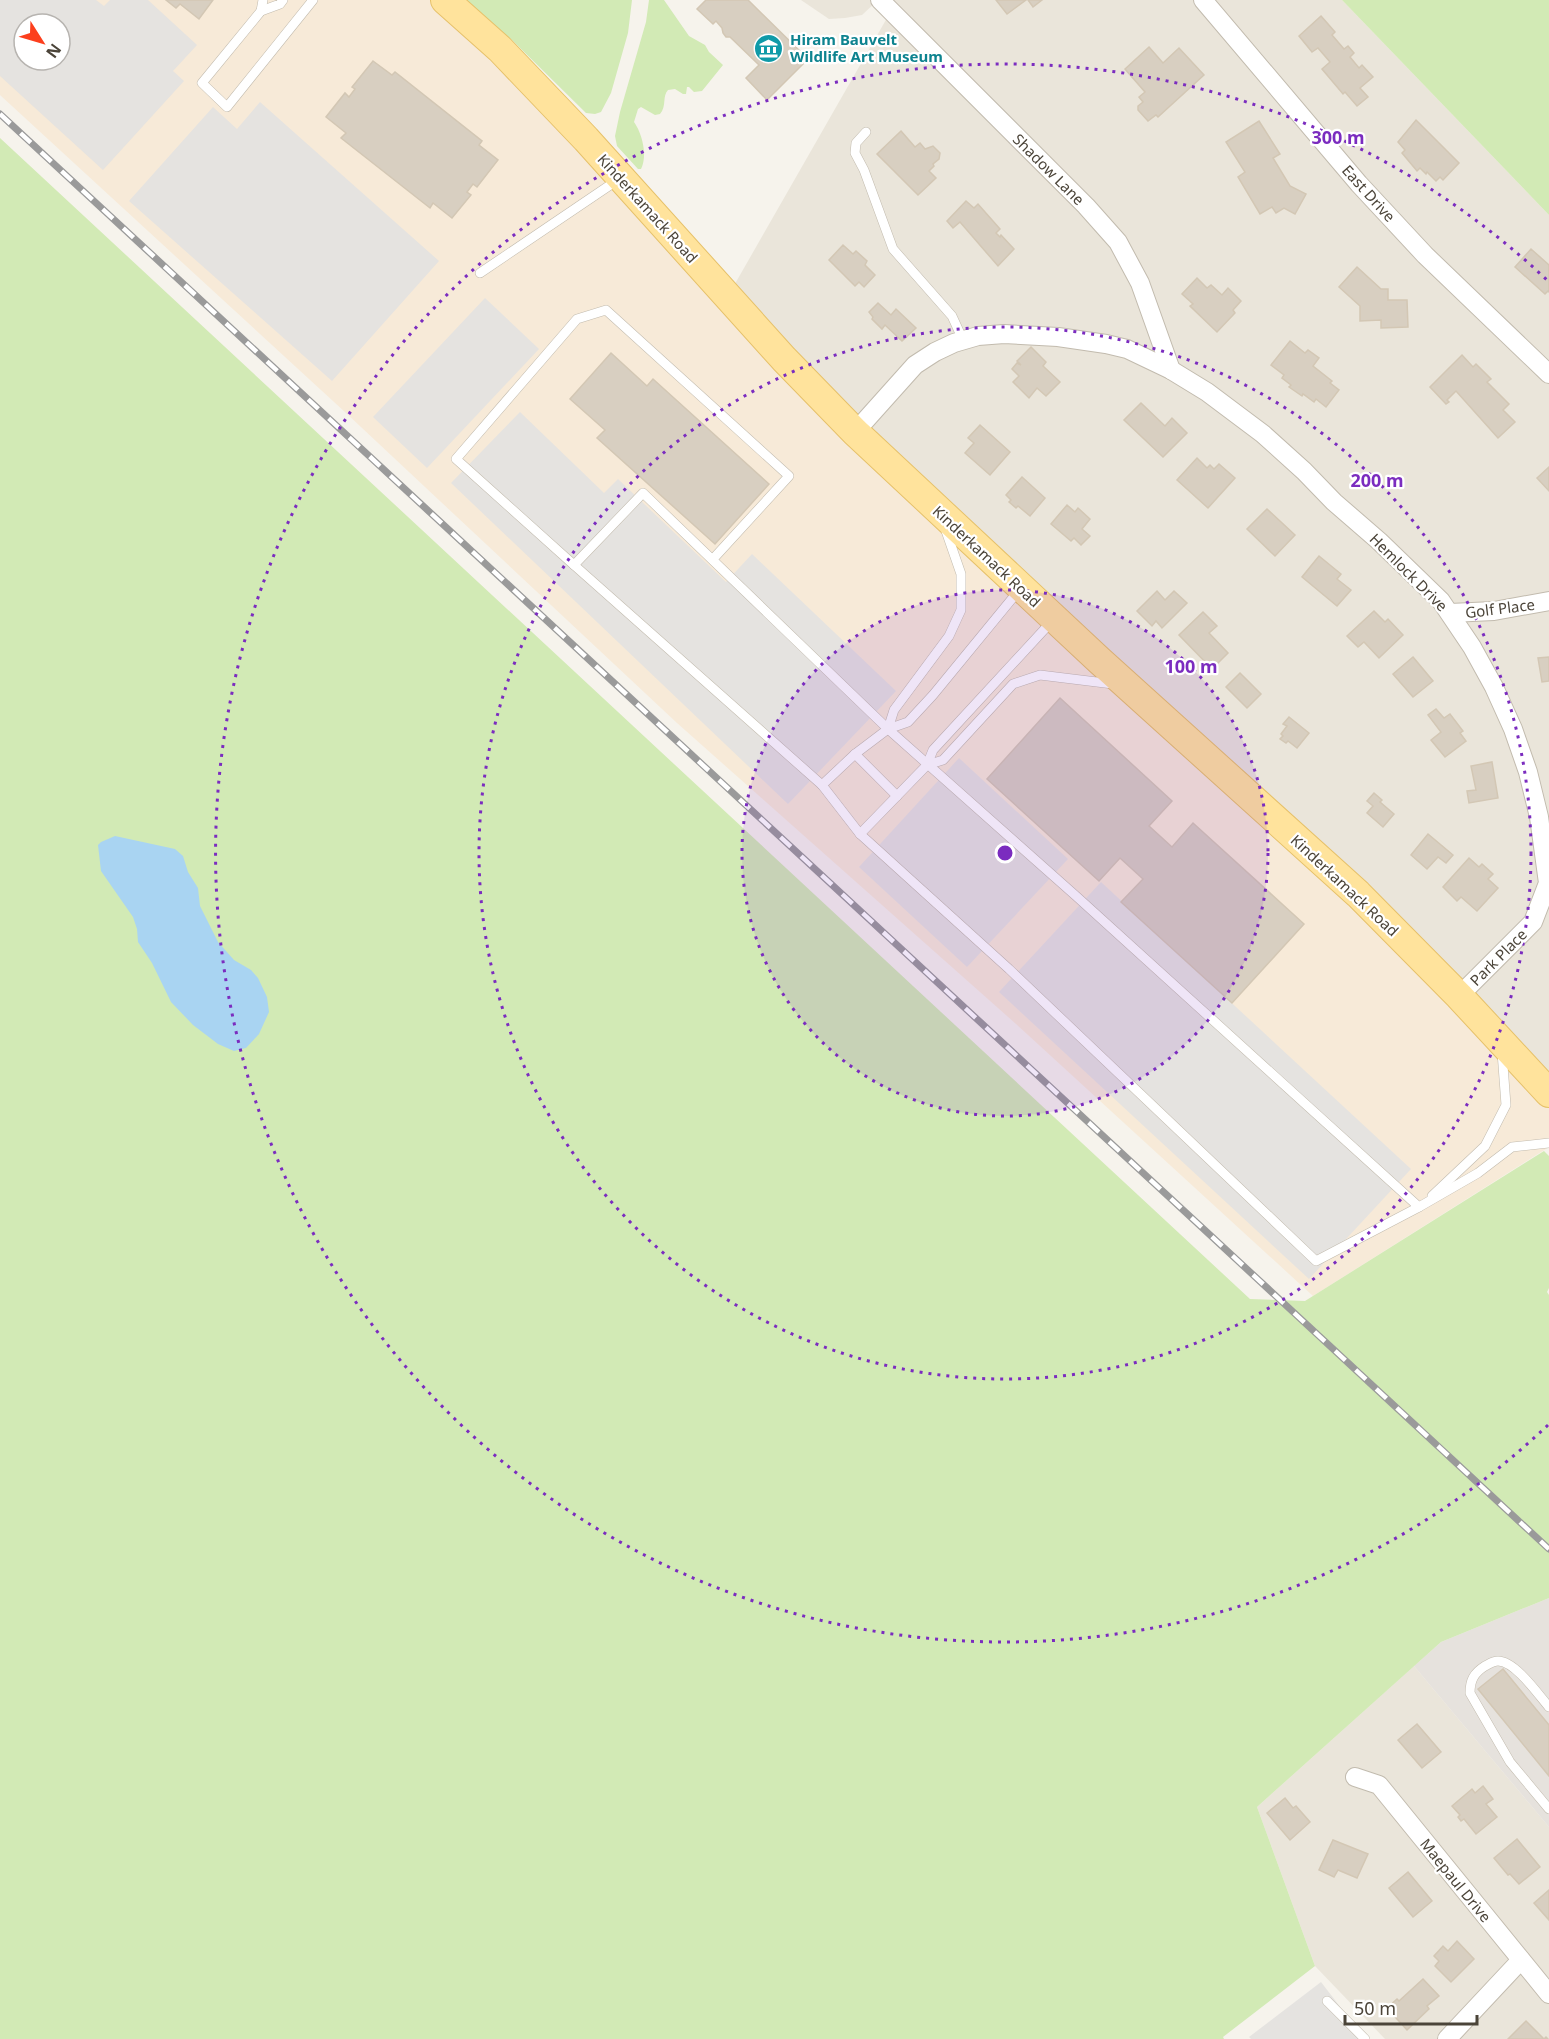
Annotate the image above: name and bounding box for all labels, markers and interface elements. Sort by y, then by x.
north arrow [12,12,72,72]
place label: Hiram Bauvelt Wildlife Art Museum [790,29,943,66]
museum icon: Hiram Bauvelt Wildlife Art Museum [753,32,785,64]
text: N [41,39,67,63]
text: 300 m [1311,125,1365,149]
street label: Shadow Lane [1009,129,1089,209]
street label: Kinderkamack Road [594,149,702,267]
street label: East Drive [1338,160,1400,226]
text: 200 m [1350,468,1404,492]
street label: Kinderkamack Road [929,501,1045,611]
street label: Hemlock Drive [1366,529,1452,615]
street label: Golf Place [1464,594,1536,622]
text: 100 m [1164,654,1218,678]
street label: Kinderkamack Road [1287,830,1403,940]
centre of rings [995,843,1015,863]
street label: Park Place [1465,924,1531,990]
street label: Maepaul Drive [1416,1834,1496,1926]
scale bar [1345,1988,1477,2026]
text: 50 m [1354,1996,1396,2020]

